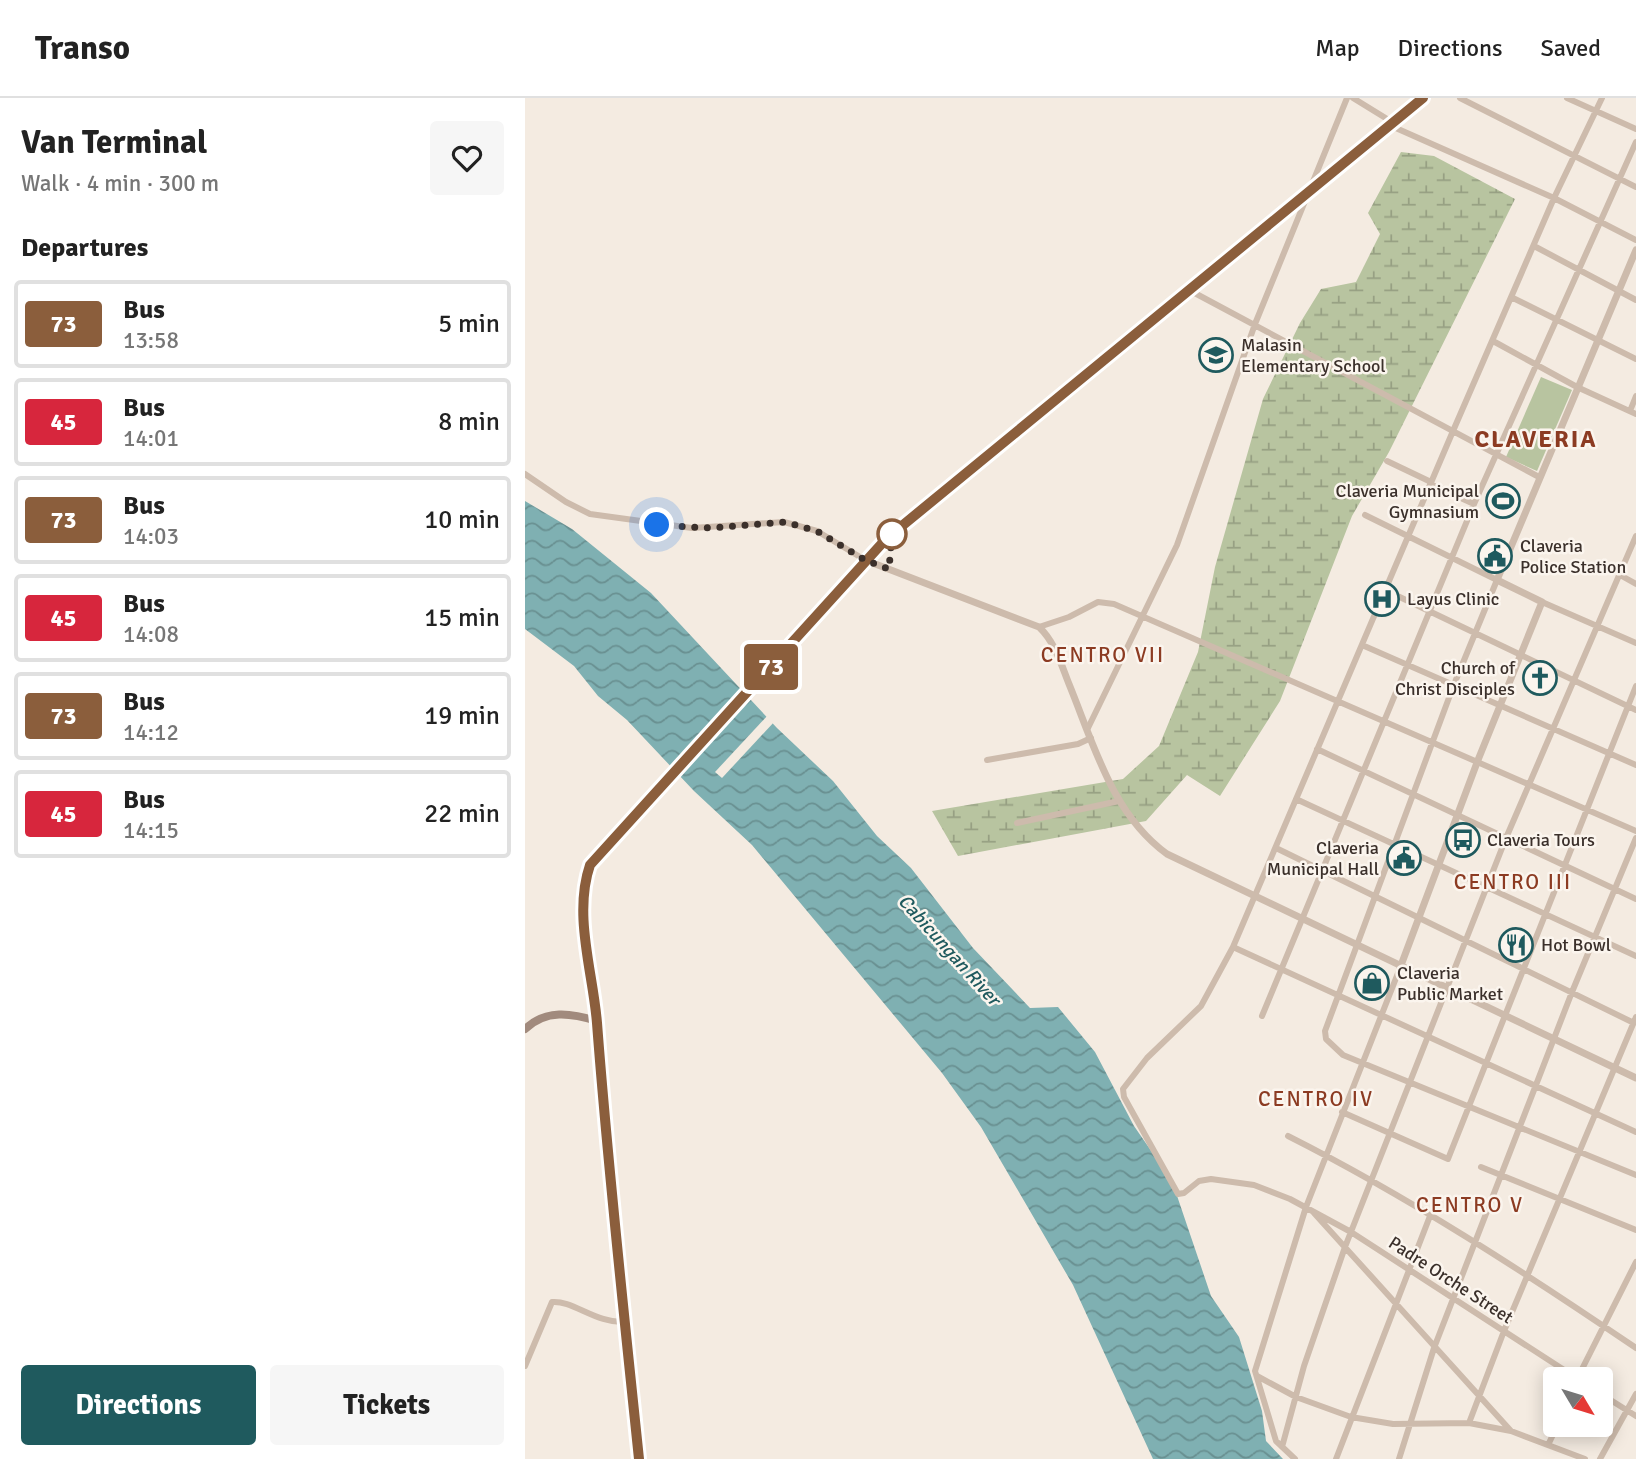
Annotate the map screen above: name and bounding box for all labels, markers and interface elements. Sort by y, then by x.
text: Transo [35,28,130,69]
text: Map [1315,33,1360,63]
text: Directions [1398,33,1503,63]
text: Saved [1541,33,1601,63]
button: heart [430,121,504,195]
text: Van Terminal [21,122,207,163]
text: Walk · 4 min · 300 m [21,169,219,198]
text: Departures [21,232,148,264]
text: Bus [123,294,165,326]
text: 5 min [438,308,500,340]
text: 73 [51,309,76,339]
text: 13:58 [123,326,179,355]
place label: Malasin Elementary School [1241,334,1386,377]
school or university icon: Malasin Elementary School [1197,336,1235,374]
text: Bus [123,392,165,424]
text: 8 min [438,406,500,438]
text: 45 [51,407,76,437]
text: 14:01 [123,424,179,453]
district label: CLAVERIA [1474,424,1598,454]
place label: Claveria Municipal Gymnasium [1336,480,1479,523]
sports icon: Claveria Municipal Gymnasium [1484,482,1522,520]
text: Bus [123,490,165,522]
text: 10 min [424,504,500,536]
text: 73 [51,505,76,535]
your location [639,507,674,542]
unlabelled marker [877,519,907,549]
text: 14:03 [123,522,179,551]
place label: Claveria Police Station [1520,535,1626,578]
public building icon: Claveria Police Station [1476,537,1514,575]
hospital icon: Layus Clinic [1363,580,1401,618]
text: Bus [123,588,165,620]
place label: Layus Clinic [1407,588,1499,610]
text: 15 min [424,602,500,634]
text: 45 [51,603,76,633]
text: 14:08 [123,620,179,649]
district label: CENTRO VII [1041,642,1165,668]
line badge: 73 [740,644,803,690]
text: 73 [758,652,784,682]
place label: Church of Christ Disciples [1395,657,1516,700]
church icon: Church of Christ Disciples [1521,659,1559,697]
text: Bus [123,686,165,718]
text: 19 min [424,700,500,732]
text: 73 [51,701,76,731]
text: 14:12 [123,718,179,747]
text: Bus [123,784,165,816]
text: 22 min [424,798,500,830]
text: 45 [51,799,76,829]
text: 14:15 [123,816,179,845]
bus stop icon: Claveria Tours [1444,821,1482,859]
place label: Claveria Tours [1487,829,1595,851]
place label: Claveria Municipal Hall [1267,837,1379,880]
public building icon: Claveria Municipal Hall [1385,839,1423,877]
district label: CENTRO III [1454,869,1572,895]
water label: Cabicungan River [893,889,1007,1013]
restaurant icon: Hot Bowl [1497,926,1535,964]
place label: Hot Bowl [1541,934,1611,956]
place label: Claveria Public Market [1397,962,1503,1005]
shop icon: Claveria Public Market [1353,964,1391,1002]
district label: CENTRO IV [1258,1086,1374,1112]
district label: CENTRO V [1416,1192,1524,1218]
street label: Padre Orche Street [1385,1232,1517,1328]
button: Directions [21,1365,256,1445]
button: Tickets [270,1365,504,1445]
north arrow [1543,1367,1613,1437]
map controls [1543,1367,1613,1437]

